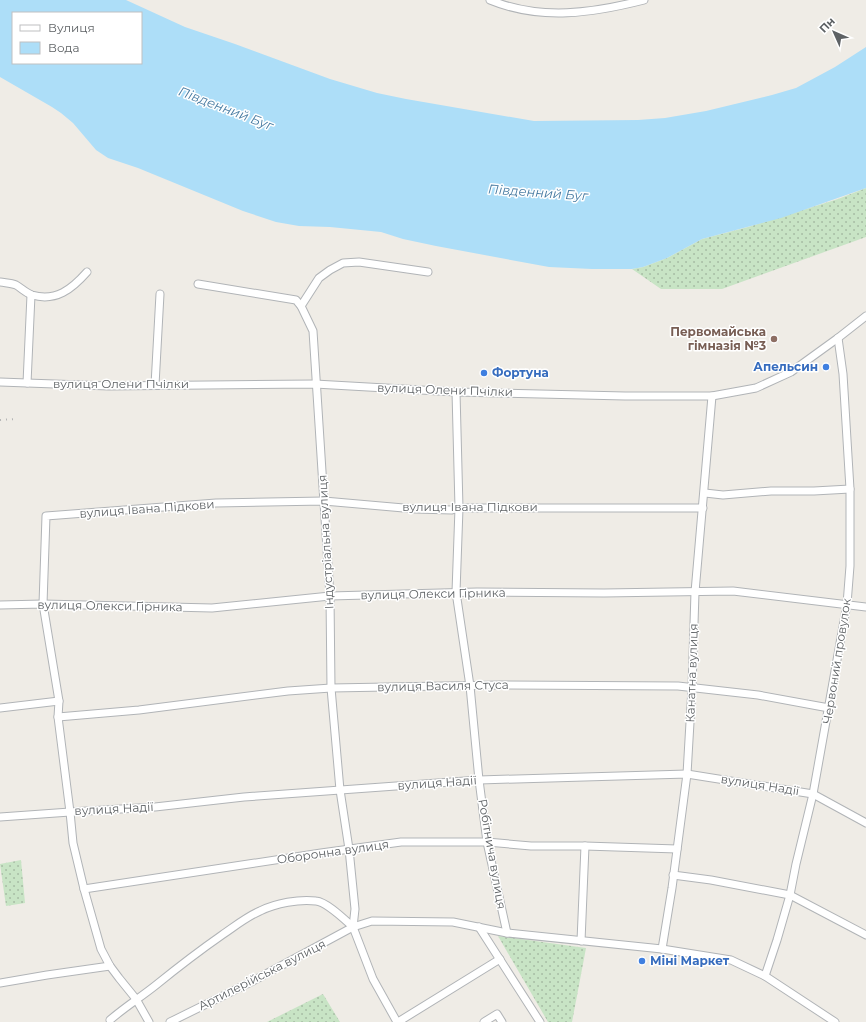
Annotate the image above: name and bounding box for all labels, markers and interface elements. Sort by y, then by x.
legend [12,12,142,64]
north arrow [814,12,854,52]
text: Пн [816,14,838,36]
text: Вулиця [48,20,95,35]
text: Вода [48,40,79,55]
water label: Південний Буг [176,83,276,134]
water label: Південний Буг [488,181,589,204]
place label: Первомайська гімназія №3 [670,324,766,353]
marker: Первомайська гімназія №3 [769,334,779,344]
place label: Апельсин [753,359,818,374]
marker: Апельсин [821,362,831,372]
place label: Фортуна [492,365,549,380]
marker: Фортуна [479,368,489,378]
street label: вулиця Олени Пчілки [53,376,189,391]
street label: вулиця Олени Пчілки [377,380,513,399]
street label: Індустріальна вулиця [314,474,337,610]
street label: вулиця Івана Підкови [79,496,215,521]
street label: вулиця Івана Підкови [402,499,538,514]
street label: вулиця Олекси Гірника [360,585,506,602]
street label: вулиця Олекси Гірника [37,597,183,614]
street label: Червоний провулок [819,597,854,725]
street label: Канатна вулиця [682,623,701,723]
street label: вулиця Василя Стуса [377,677,509,694]
street label: вулиця Надії [720,771,800,798]
street label: вулиця Надії [397,772,477,793]
street label: Робітнича вулиця [475,798,510,910]
street label: вулиця Надії [74,799,154,818]
street label: Оборонна вулиця [276,836,390,867]
street label: Артилерійська вулиця [195,936,328,1013]
place label: Міні Маркет [650,953,730,968]
marker: Міні Маркет [637,956,647,966]

